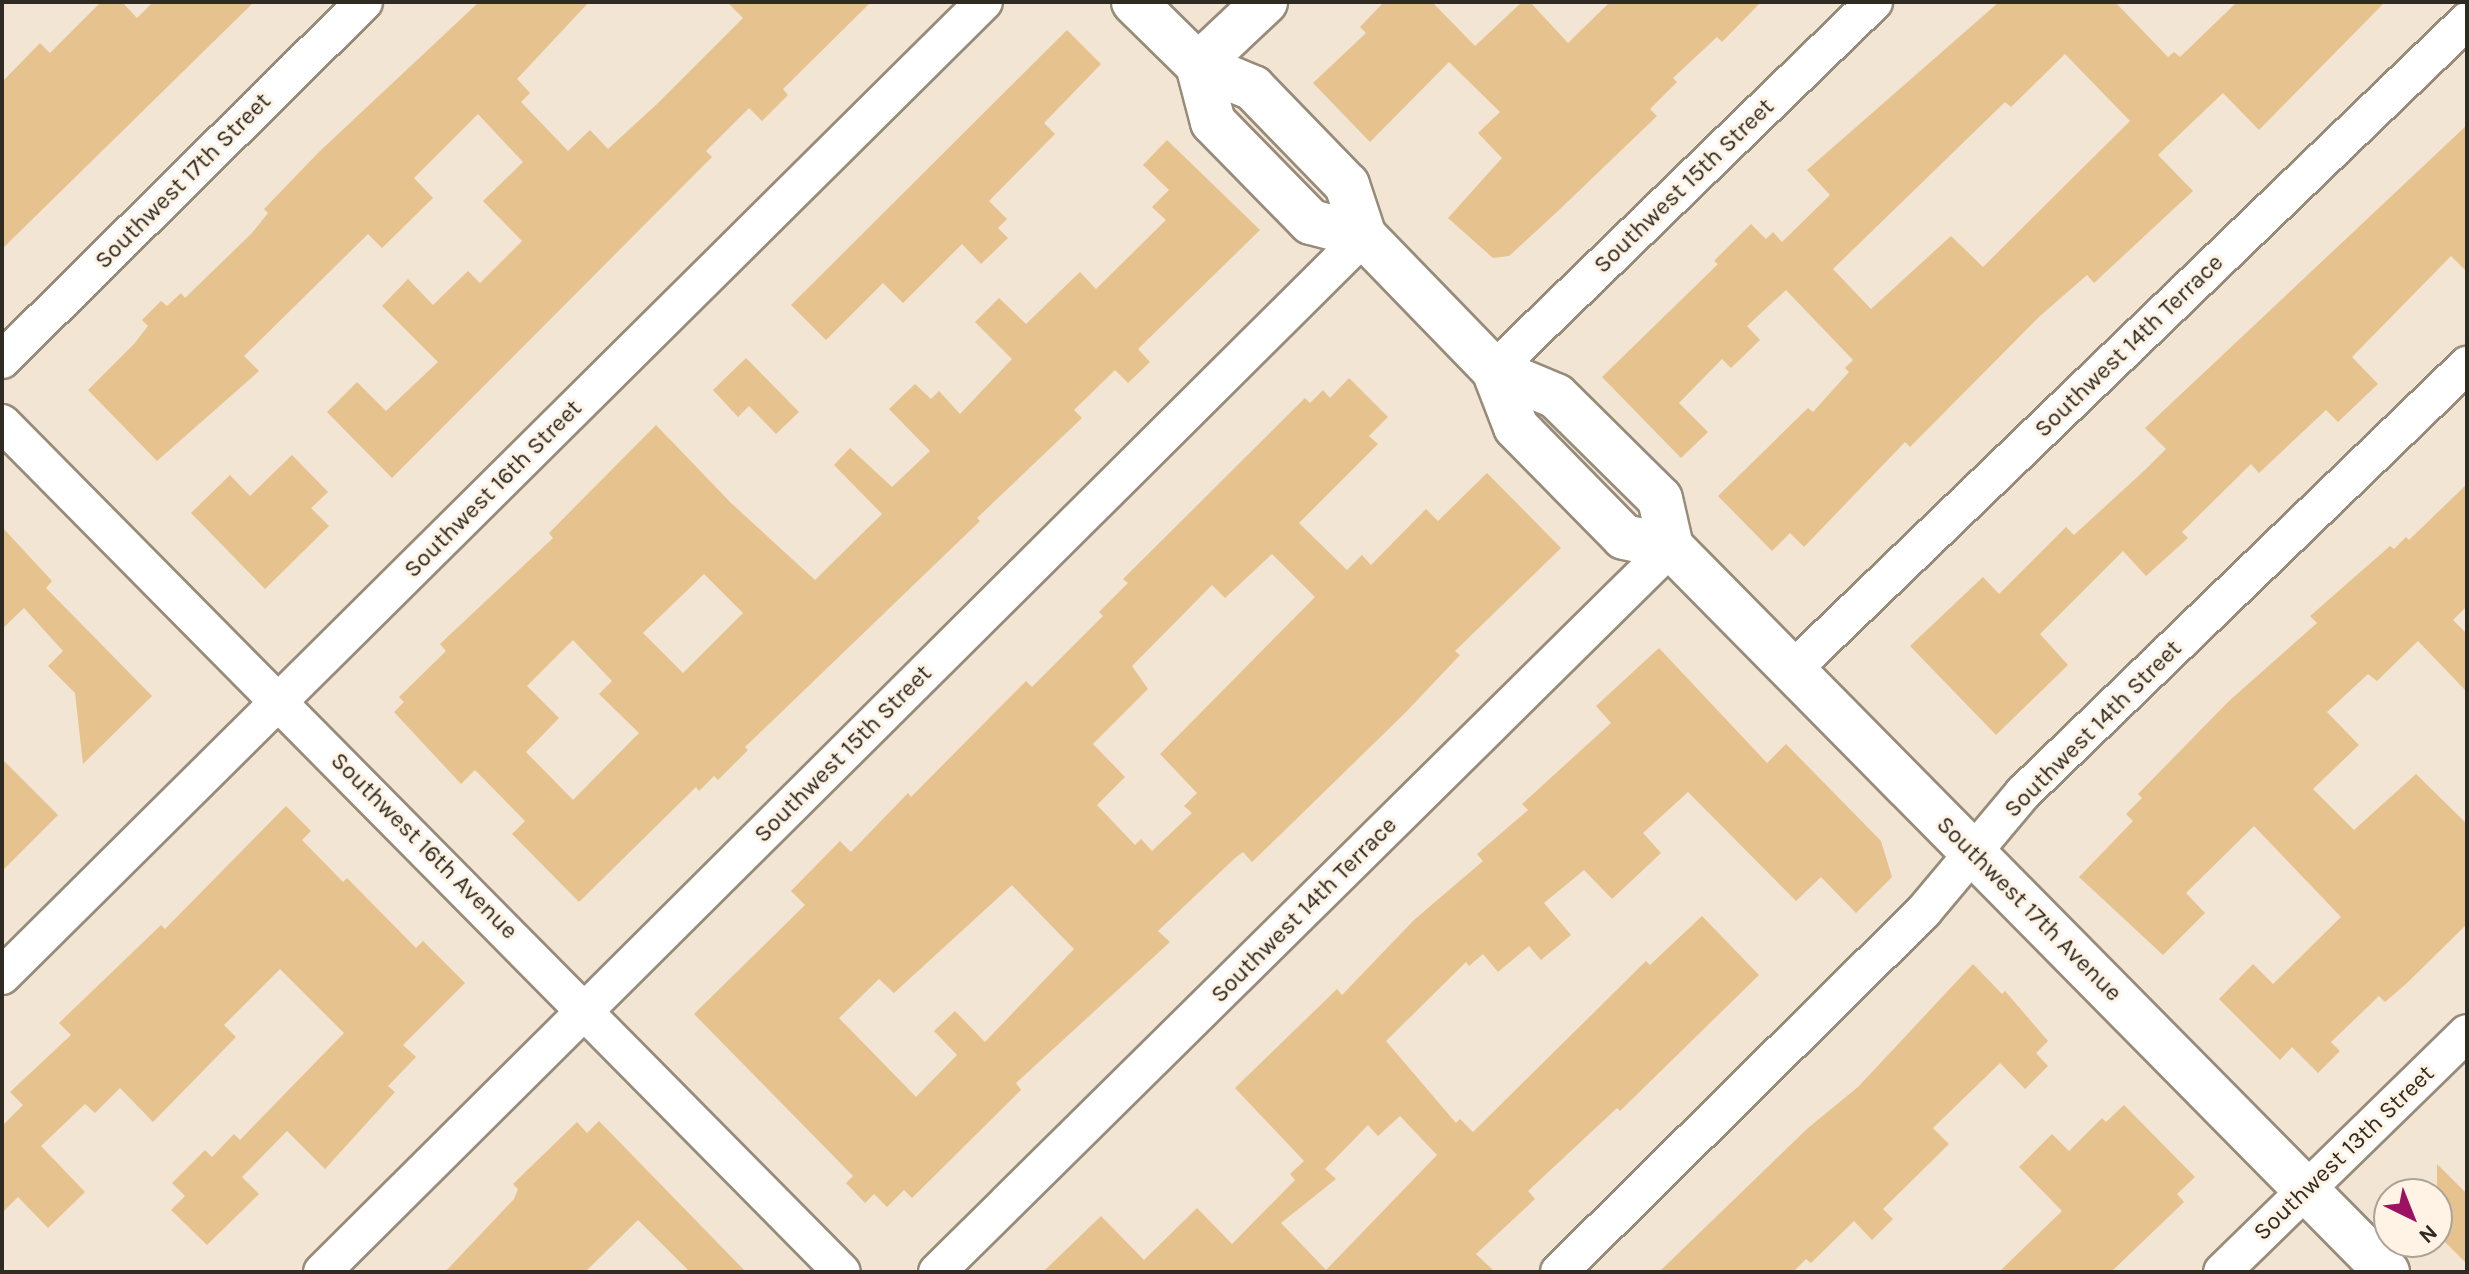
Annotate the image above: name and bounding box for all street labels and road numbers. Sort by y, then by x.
street label: Southwest 17th Street [89,87,277,275]
street label: Southwest 15th Street [1588,93,1780,279]
street label: Southwest 14th Terrace [2029,248,2229,444]
street label: Southwest 16th Street [398,394,588,584]
street label: Southwest 14th Street [1998,634,2188,824]
street label: Southwest 15th Street [748,659,938,849]
street label: Southwest 16th Avenue [325,747,523,945]
street label: Southwest 17th Avenue [1930,810,2128,1008]
street label: Southwest 14th Terrace [1205,811,1403,1009]
street label: Southwest 13th Street [2248,1059,2440,1247]

